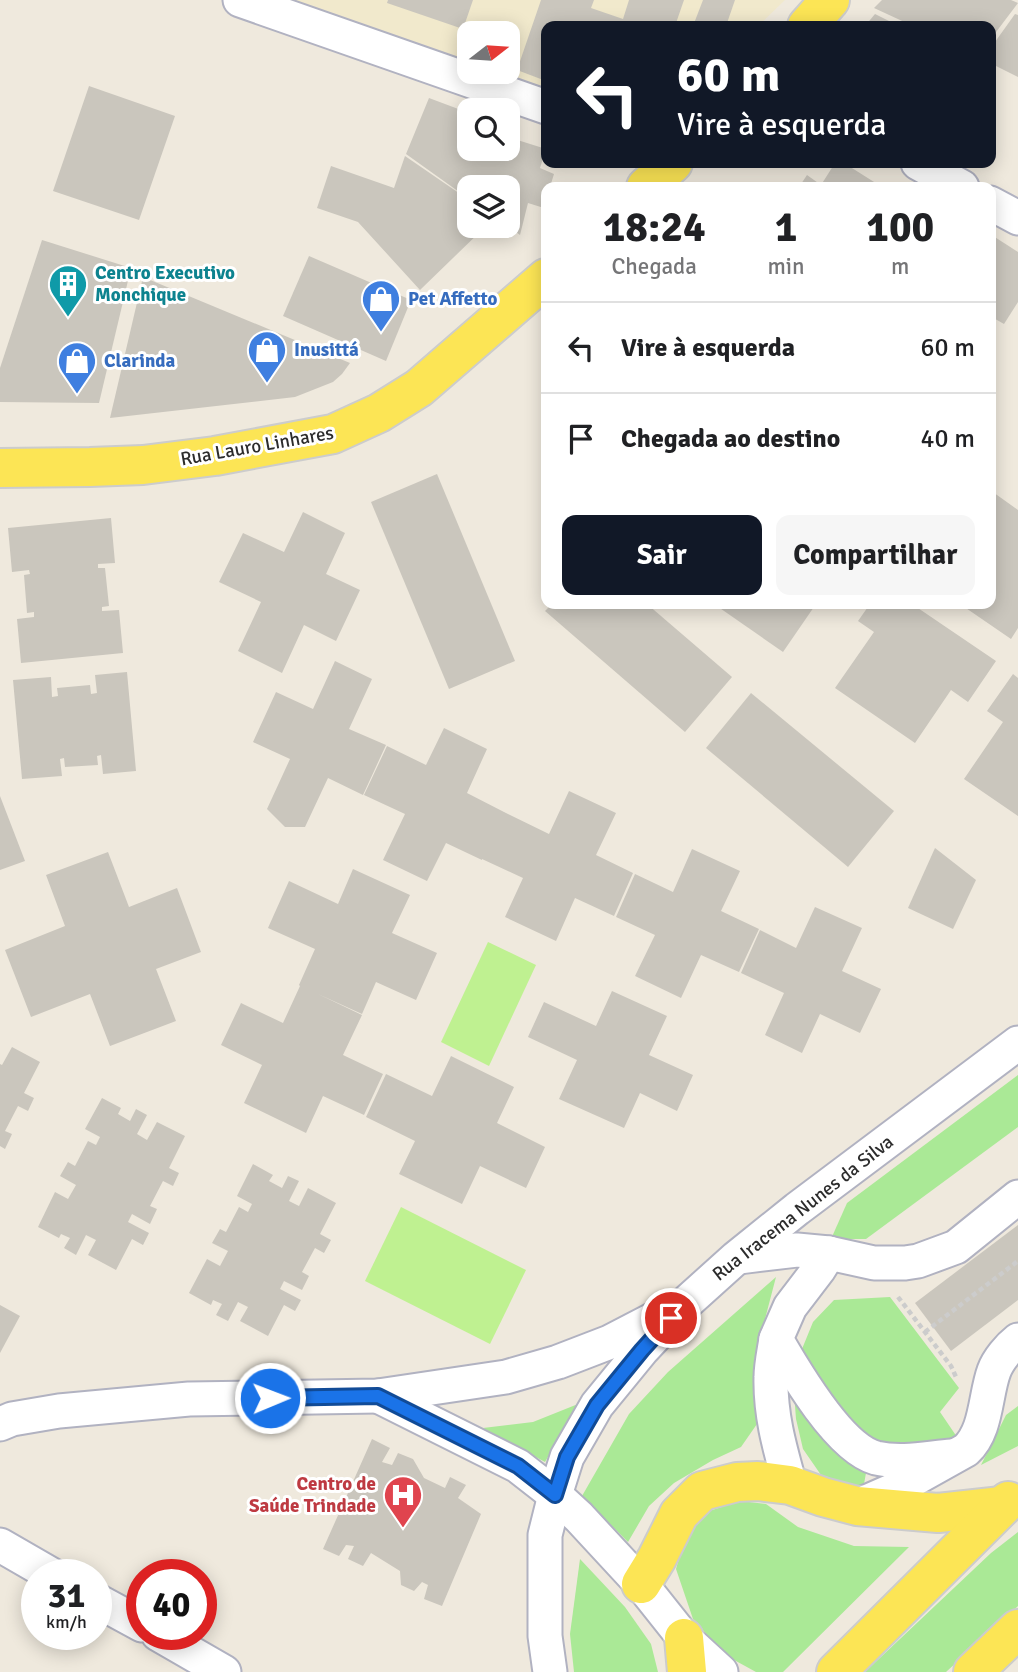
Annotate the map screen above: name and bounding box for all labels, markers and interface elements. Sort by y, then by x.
north arrow [457,21,520,84]
map controls [457,21,520,238]
text: 60 m [677,45,780,105]
icon: left [562,49,653,140]
button: search [457,98,520,161]
text: Vire à esquerda [677,105,887,144]
button: layers [457,175,520,238]
text: 18:24 [603,202,706,253]
text: 1 [775,202,797,253]
text: 100 [866,202,934,253]
text: Chegada [611,252,697,281]
text: min [767,252,805,281]
text: m [891,252,909,281]
place label: Centro Executivo Monchique [95,261,235,307]
building icon: Centro Executivo Monchique [47,263,89,318]
shop icon: Pet Affetto [360,278,402,333]
place label: Pet Affetto [408,287,497,311]
shop icon: Inusittá [246,329,288,384]
icon: left [562,329,600,367]
text: Vire à esquerda [621,332,795,364]
text: 60 m [920,332,975,364]
place label: Inusittá [294,338,359,362]
shop icon: Clarinda [56,340,98,395]
place label: Clarinda [104,349,176,373]
icon: arrive [562,420,600,458]
street label: Rua Lauro Linhares [179,421,335,471]
text: Chegada ao destino [621,423,840,455]
text: 40 m [920,423,975,455]
button: Sair [562,515,762,595]
button: Compartilhar [776,515,975,595]
street label: Rua Iracema Nunes da Silva [708,1130,898,1286]
pin [641,1288,701,1348]
icon: arrive [652,1299,690,1337]
position arrow [233,1361,307,1435]
place label: Centro de Saúde Trindade [249,1472,376,1518]
hospital icon: Centro de Saúde Trindade [382,1474,424,1529]
speed limit sign: 40 [126,1559,217,1650]
text: 31 [48,1574,85,1617]
text: km/h [46,1611,87,1633]

